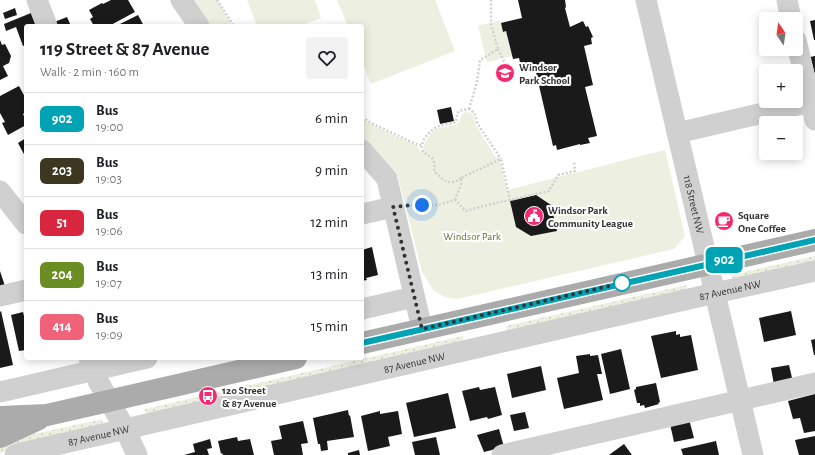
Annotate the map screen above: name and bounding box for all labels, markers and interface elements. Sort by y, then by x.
north arrow [759,12,803,56]
map controls [759,12,803,160]
button: heart [306,37,348,79]
text: 119 Street & 87 Avenue [40,40,209,59]
school or university icon: Windsor Park School [494,62,516,84]
place label: Windsor Park School [519,62,570,86]
button: + [759,64,803,108]
text: Walk · 2 min · 160 m [40,66,139,79]
text: Bus [96,103,118,118]
text: 6 min [315,111,348,126]
text: 902 [52,112,72,126]
button: − [759,116,803,160]
text: 19:00 [96,121,123,134]
text: Bus [96,155,118,170]
text: 9 min [315,163,348,178]
text: 203 [52,164,72,178]
text: 19:03 [96,173,122,186]
street label: 118 Street NW [682,174,706,235]
your location [412,195,432,215]
public building icon: Windsor Park Community League [523,205,545,227]
place label: Windsor Park Community League [548,205,633,229]
text: Bus [96,207,118,222]
cafe icon: Square One Coffee [713,210,735,232]
place label: Square One Coffee [738,210,786,234]
text: 12 min [310,215,348,230]
text: 51 [56,216,68,230]
text: 19:06 [96,225,123,238]
park label: Windsor Park [443,231,501,242]
line badge: 902 [701,247,747,273]
text: 902 [714,253,734,267]
text: Bus [96,259,118,274]
text: 13 min [311,267,348,282]
text: 204 [52,268,72,282]
unlabelled marker [613,274,631,292]
text: 19:07 [96,277,122,290]
street label: 87 Avenue NW [698,278,762,302]
text: Bus [96,311,118,326]
text: 15 min [311,319,348,334]
text: 414 [52,320,72,334]
text: 19:09 [96,329,123,342]
street label: 87 Avenue NW [383,350,446,375]
bus stop icon: 120 Street & 87 Avenue [197,385,219,407]
place label: 120 Street & 87 Avenue [222,385,276,409]
street label: 87 Avenue NW [67,423,131,448]

